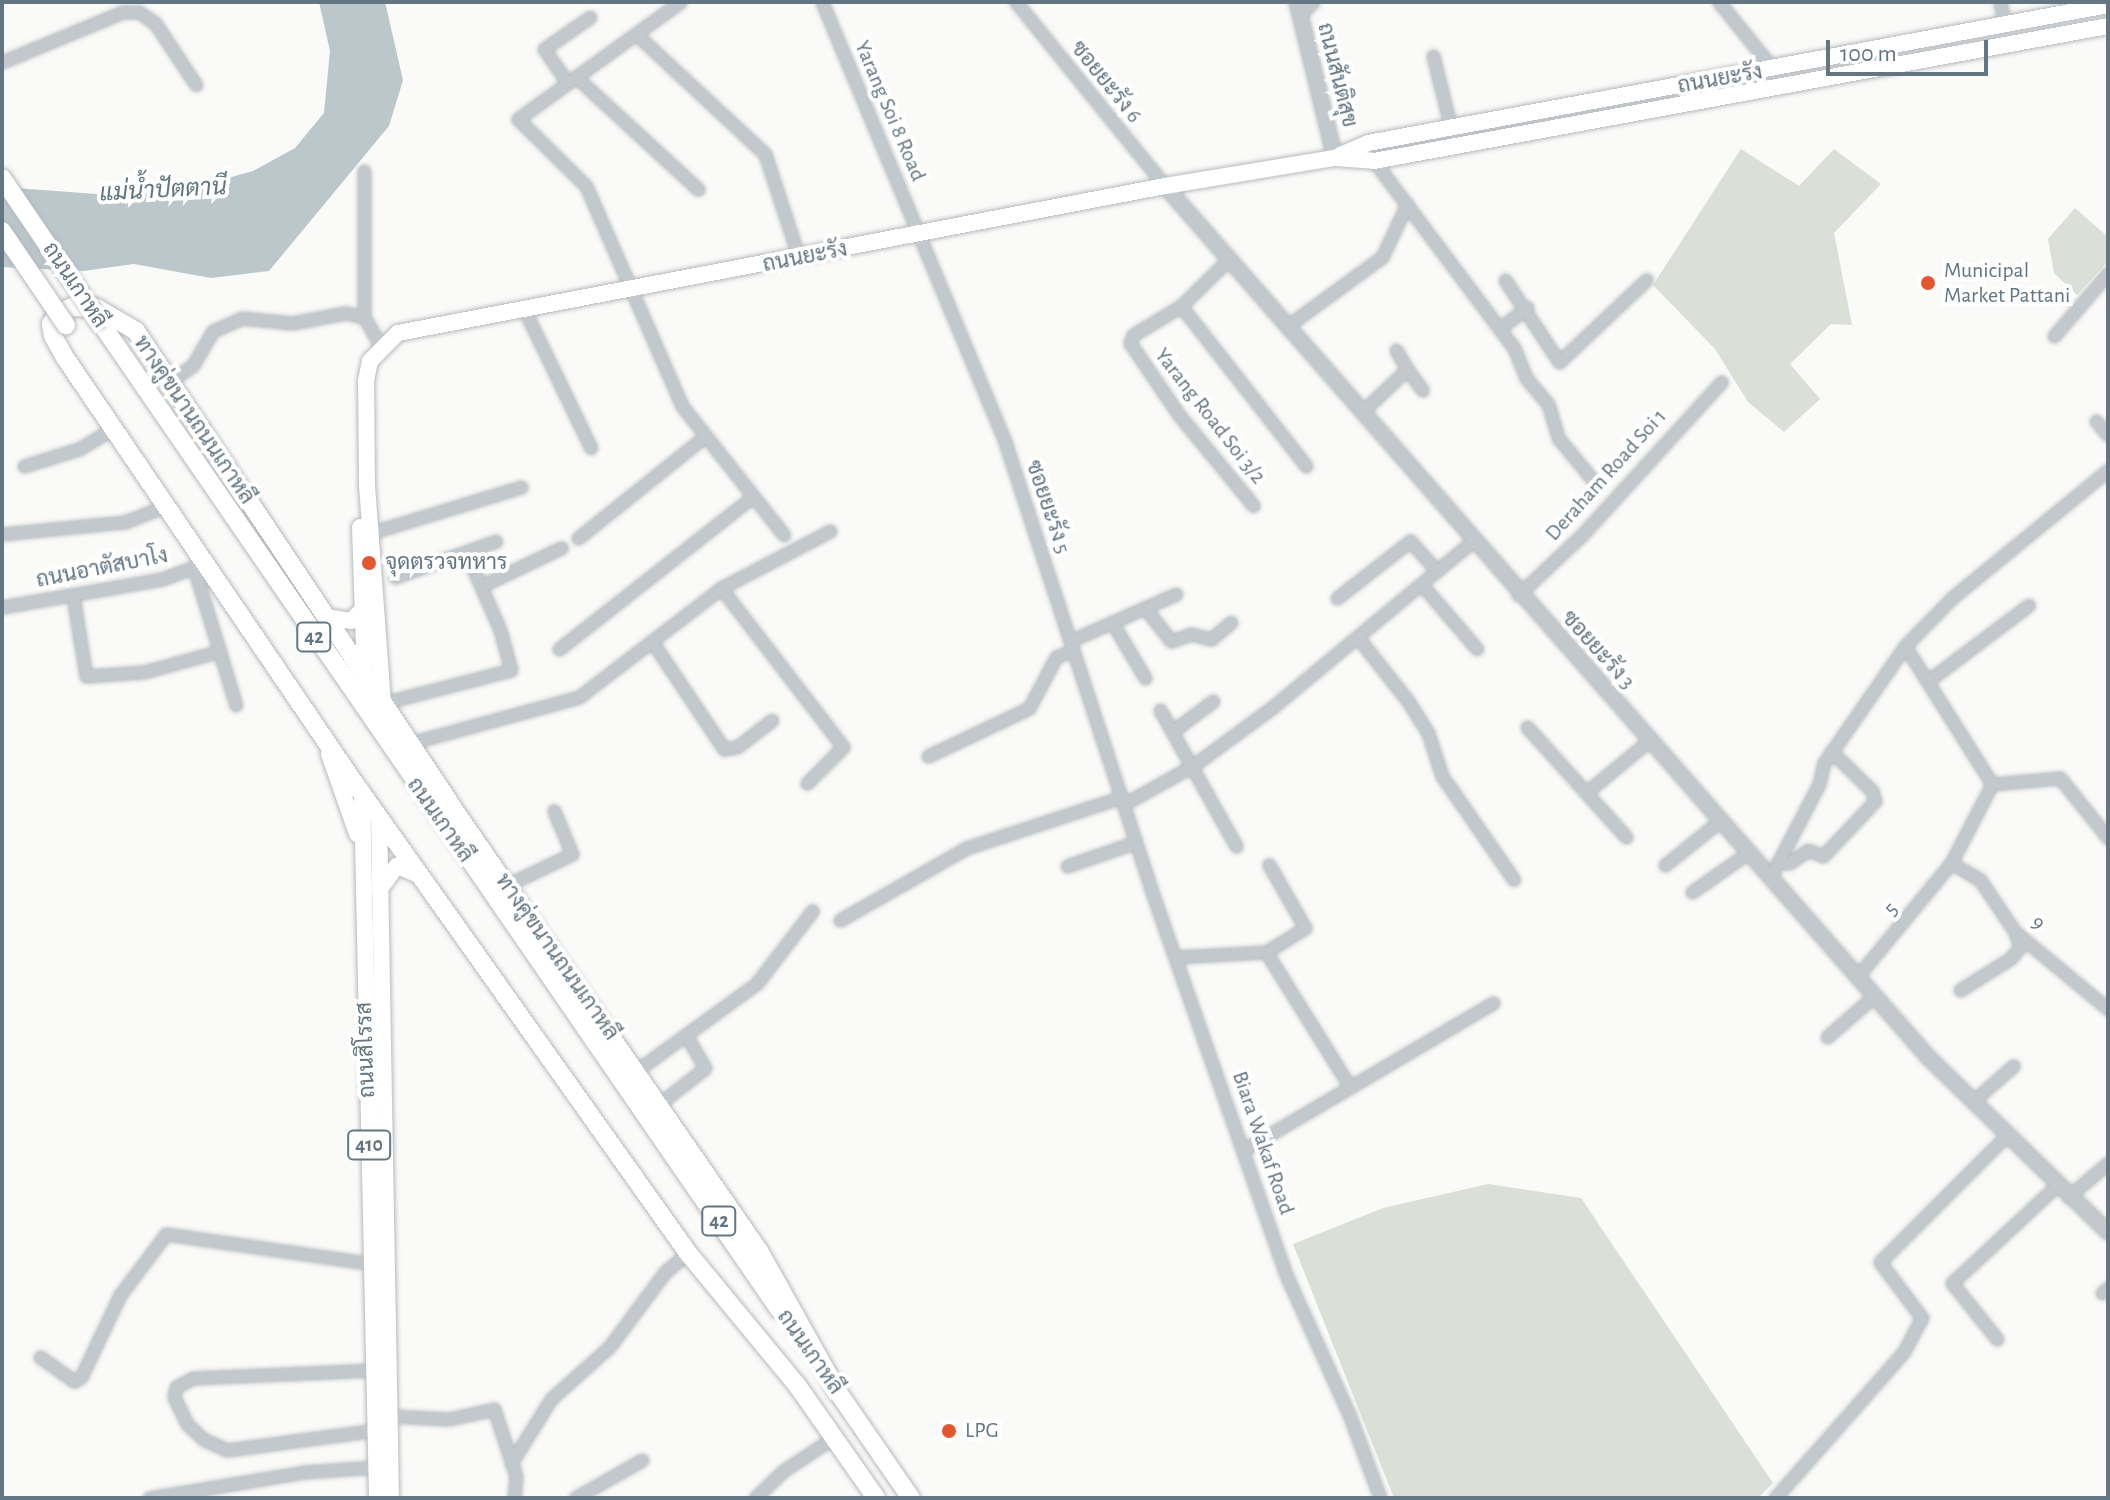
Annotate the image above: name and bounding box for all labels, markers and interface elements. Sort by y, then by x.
street label: ถนนสันติสุข [1311,20,1363,130]
scale bar [1830,24,1992,74]
street label: ซอยยะรัง 6 [1065,36,1147,128]
street label: Yarang Soi 8 Road [849,37,931,185]
text: 100 m [1840,42,1897,66]
street label: ถนนยะรัง [1675,59,1765,99]
water label: แม่น้ำปัตตานี [99,173,227,209]
street label: ถนนยะรัง [760,236,850,278]
street label: ถนนเกาหลี [37,237,113,333]
place label: Municipal Market Pattani [1944,257,2070,308]
marker: Municipal Market Pattani [1919,274,1937,292]
street label: ทางคู่ขนานถนนเกาหลี [128,331,260,509]
street label: Yarang Road Soi 3/2 [1149,343,1271,489]
street label: Deraham Road Soi 1 [1540,403,1672,547]
street label: ซอยยะรัง 5 [1020,457,1076,557]
street label: ถนนอาตัสบาโง [34,542,170,594]
place label: จุดตรวจทหาร [385,550,508,576]
marker: จุดตรวจทหาร [360,554,378,572]
street label: ซอยยะรัง 3 [1556,605,1640,695]
road number: 42 [296,621,332,653]
street label: ถนนเกาหลี [401,772,479,868]
street label: ทางคู่ขนานถนนเกาหลี [489,868,625,1046]
street label: 5 [1878,897,1904,921]
street label: 9 [2026,910,2050,936]
street label: ถนนสิโรรส [351,1002,381,1098]
street label: Biara Wakaf Road [1226,1068,1300,1218]
road number: 410 [347,1129,391,1161]
road number: 42 [701,1205,737,1237]
street label: ถนนเกาหลี [771,1304,849,1400]
place label: LPG [965,1418,999,1444]
marker: LPG [940,1422,958,1440]

